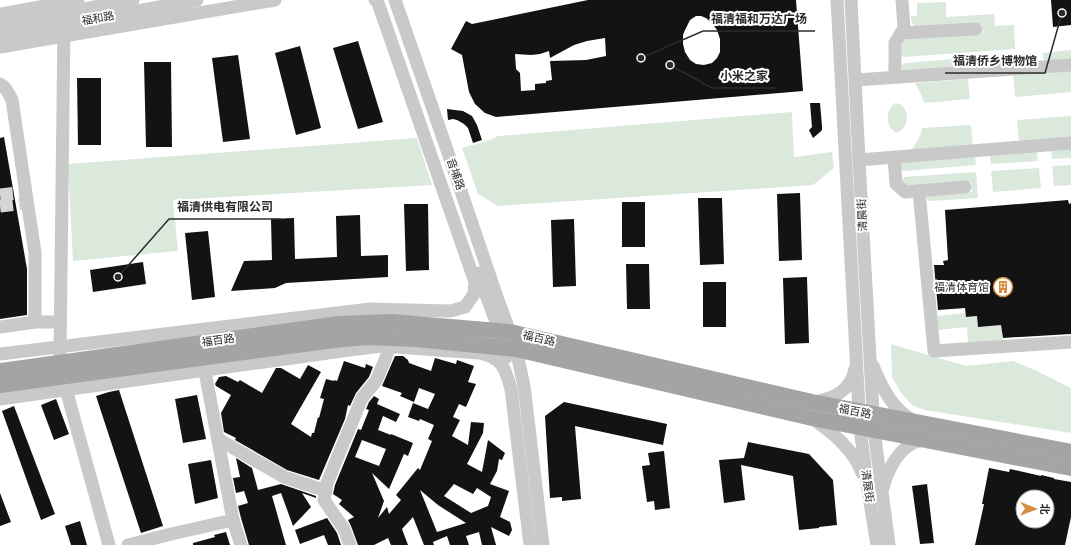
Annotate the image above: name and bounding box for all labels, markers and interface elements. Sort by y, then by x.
callout: 福清福和万达广场 [703,7,815,31]
street label: 福和路 [81,9,115,27]
text: 福清福和万达广场 [711,12,807,26]
callout: 福清侨乡博物馆 [945,49,1045,73]
text: 福清侨乡博物馆 [953,54,1037,68]
callout: 小米之家 [712,64,776,88]
text: 小米之家 [720,69,768,83]
street label: 音埔路 [445,156,467,192]
callout: 福清供电有限公司 [169,195,281,219]
street label: 清晨街 [855,198,869,232]
text: 福清供电有限公司 [177,200,273,214]
building icon: 福清体育馆 [992,276,1014,298]
place label: 福清体育馆 [934,281,989,293]
street label: 福百路 [522,328,556,348]
street label: 福百路 [201,332,235,348]
street label: 福百路 [838,402,872,420]
street label: 清展街 [860,469,876,503]
north arrow [1015,489,1055,529]
text: 北 [1039,504,1051,515]

